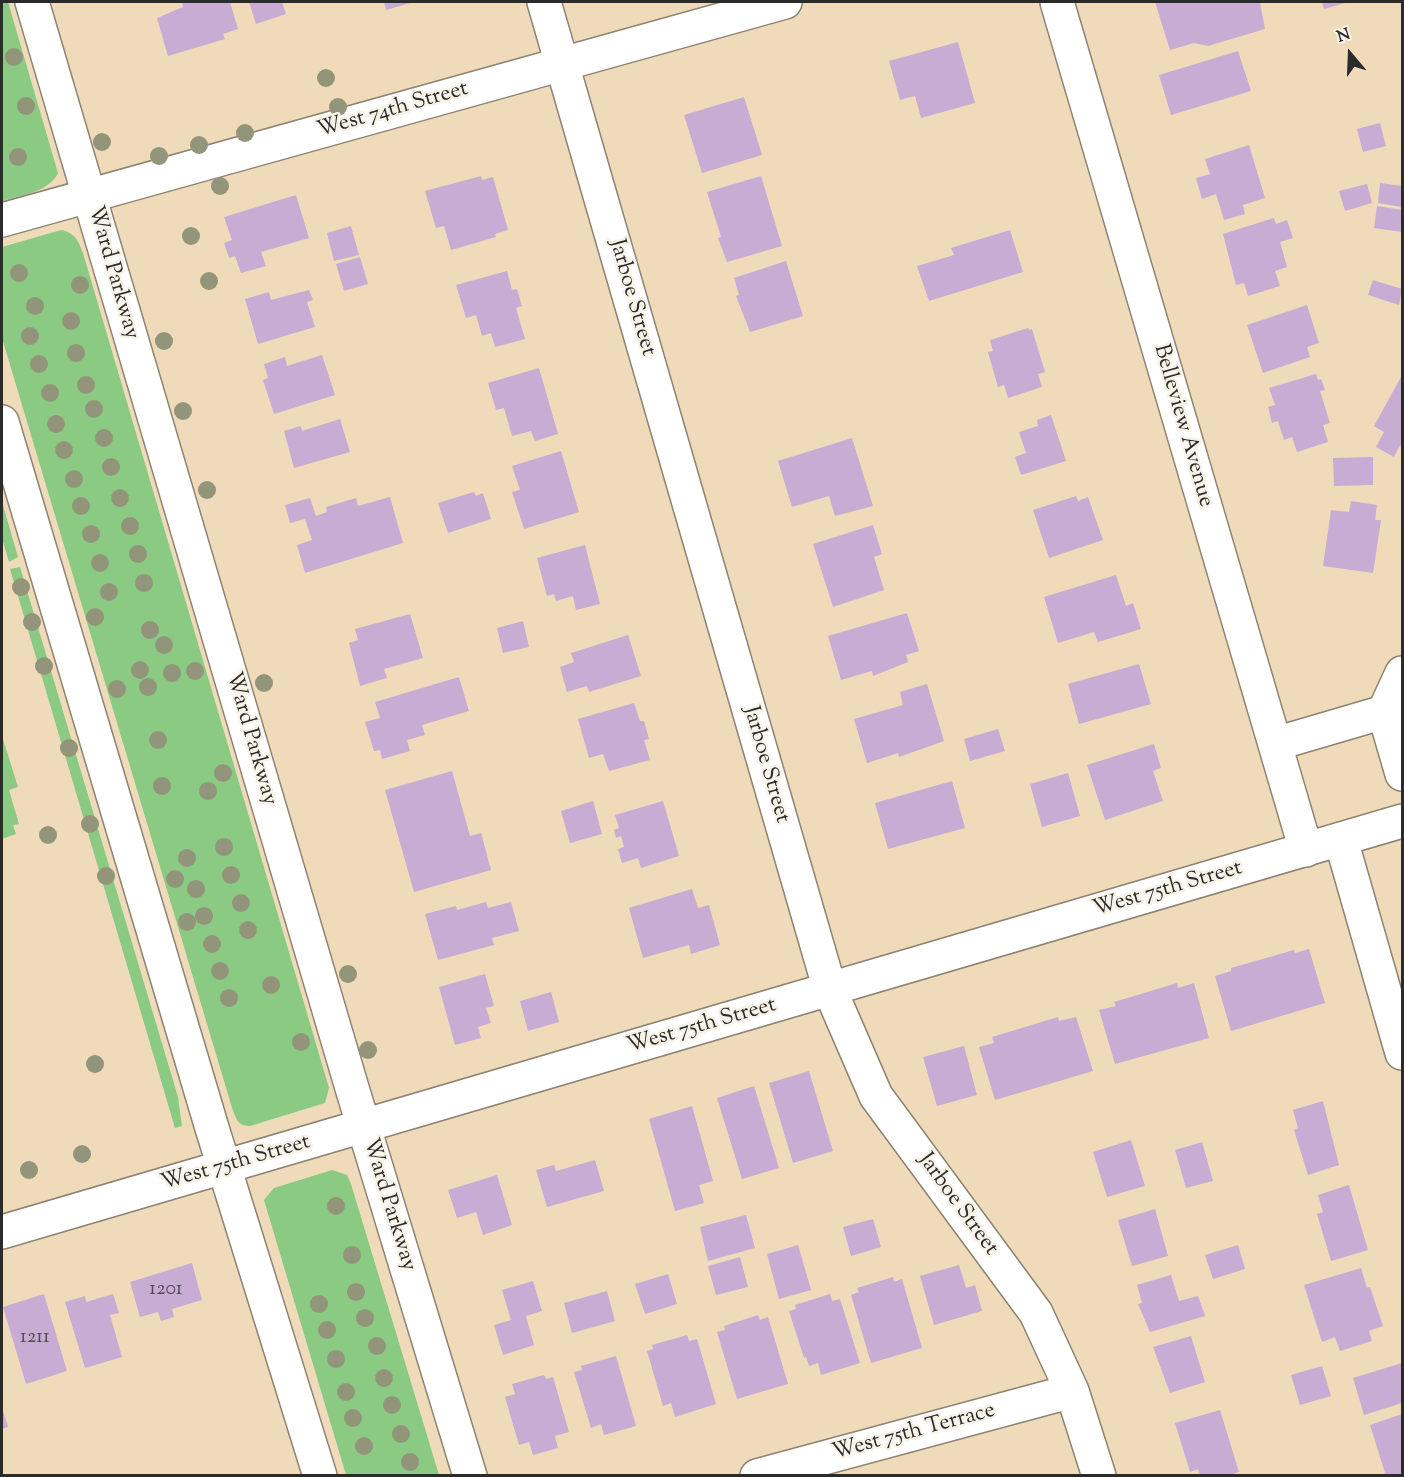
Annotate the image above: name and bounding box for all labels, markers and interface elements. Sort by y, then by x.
north arrow [1320,24,1380,84]
text: N [1334,24,1354,49]
street label: West 74th Street [315,77,471,145]
street label: Ward Parkway [80,203,144,343]
street label: Jarboe Street [602,237,660,359]
street label: Belleview Avenue [1146,342,1218,510]
street label: Ward Parkway [218,669,282,809]
street label: Jarboe Street [736,704,794,826]
street label: West 75th Street [1090,856,1246,924]
street label: West 75th Street [624,993,780,1061]
street label: West 75th Street [158,1130,314,1198]
street label: Ward Parkway [355,1136,421,1274]
street label: Jarboe Street [911,1149,1003,1261]
house number: 1201 [149,1279,183,1303]
house number: 1211 [20,1327,50,1351]
street label: West 75th Terrace [830,1399,998,1467]

